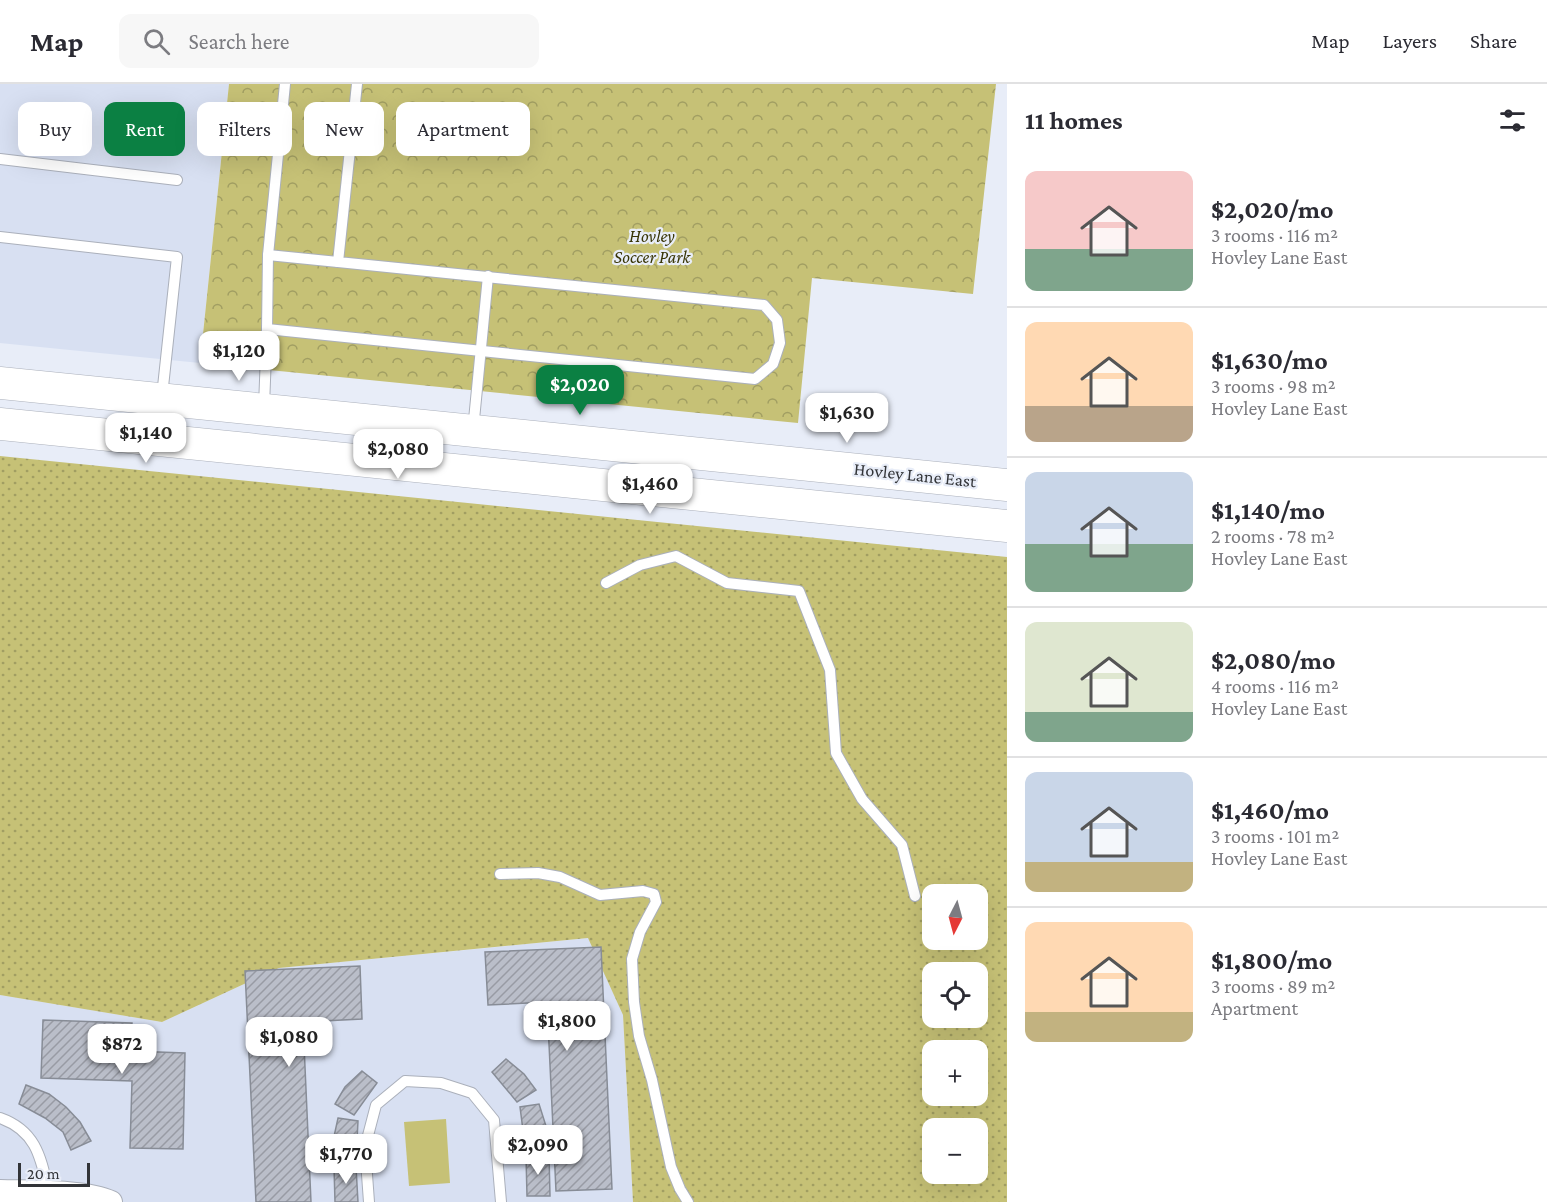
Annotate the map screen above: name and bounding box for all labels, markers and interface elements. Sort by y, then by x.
search box [119,14,539,68]
icon: search [140,25,173,58]
text: Map [30,26,83,57]
text: Search here [188,29,289,54]
text: Map [1311,29,1350,53]
text: Layers [1383,29,1437,53]
text: Share [1470,29,1517,53]
chip: Buy [18,102,92,156]
chip: Rent [104,102,185,156]
chip: Filters [197,102,292,156]
chip: New [304,102,384,156]
chip: Apartment [396,102,530,156]
icon: filters [1496,104,1529,137]
text: 11 homes [1025,106,1123,135]
icon: home [1073,195,1145,267]
text: $2,020/mo [1211,195,1334,224]
text: 3 rooms · 116 m² [1211,224,1338,246]
park label: Hovley Soccer Park [614,226,691,267]
text: Hovley Lane East [1211,246,1347,268]
pin: $1,120 [190,331,288,382]
text: $1,120 [213,339,265,361]
icon: home [1073,346,1145,418]
text: $1,630/mo [1211,346,1328,375]
pin: $2,020 [531,365,629,416]
text: $2,020 [550,373,610,395]
text: 3 rooms · 98 m² [1211,375,1336,397]
pin: $1,630 [798,393,896,444]
text: Hovley Lane East [1211,397,1347,419]
text: $1,630 [819,401,875,423]
pin: $1,140 [97,413,195,464]
text: $1,140 [119,421,173,443]
pin: $2,080 [349,429,447,480]
text: $2,080 [367,437,429,459]
street label: Hovley Lane East [853,459,978,491]
pin: $1,460 [601,464,699,515]
text: $1,460 [622,472,678,494]
icon: home [1073,496,1145,568]
text: $1,140/mo [1211,496,1325,525]
text: 2 rooms · 78 m² [1211,525,1335,547]
text: Hovley Lane East [1211,547,1347,569]
icon: home [1073,646,1145,718]
text: $2,080/mo [1211,646,1336,675]
text: 4 rooms · 116 m² [1211,675,1339,697]
text: Hovley Lane East [1211,697,1347,719]
icon: home [1073,796,1145,868]
text: $1,460/mo [1211,796,1329,825]
text: 3 rooms · 101 m² [1211,825,1339,847]
text: Hovley Lane East [1211,847,1347,869]
north arrow [922,884,988,950]
map controls [922,884,988,1184]
icon: home [1073,946,1145,1018]
text: $1,800/mo [1211,946,1332,975]
button: locate [922,962,988,1028]
text: 3 rooms · 89 m² [1211,975,1335,997]
text: Apartment [1211,997,1298,1019]
pin: $1,800 [518,1001,616,1052]
text: $1,800 [538,1009,596,1031]
pin: $1,080 [240,1017,338,1068]
pin: $872 [86,1024,158,1075]
text: $1,080 [260,1025,318,1047]
text: $872 [102,1032,142,1054]
button: + [922,1040,988,1106]
button: − [922,1118,988,1184]
pin: $2,090 [489,1125,587,1176]
text: $2,090 [508,1133,568,1155]
pin: $1,770 [297,1134,395,1185]
text: $1,770 [319,1142,373,1164]
scale bar [18,1160,90,1188]
text: 20 m [27,1165,60,1182]

